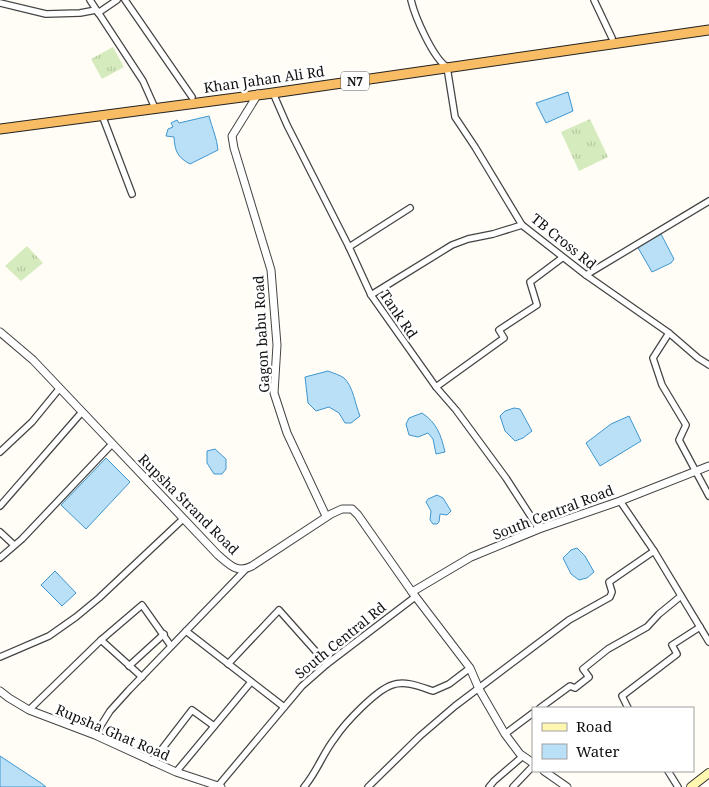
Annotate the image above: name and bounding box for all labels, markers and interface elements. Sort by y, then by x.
street label: Khan Jahan Ali Rd [202,61,326,97]
road number: N7 [341,72,369,90]
street label: TB Cross Rd [527,209,601,273]
street label: Gagon babu Road [248,274,274,393]
street label: Tank Rd [376,286,422,342]
street label: Rupsha Strand Road [134,449,244,559]
street label: South Central Road [490,480,617,544]
street label: South Central Rd [290,597,390,683]
street label: Rupsha Ghat Road [53,699,173,765]
legend [532,707,694,772]
text: Road [576,716,612,736]
text: Water [576,741,619,761]

